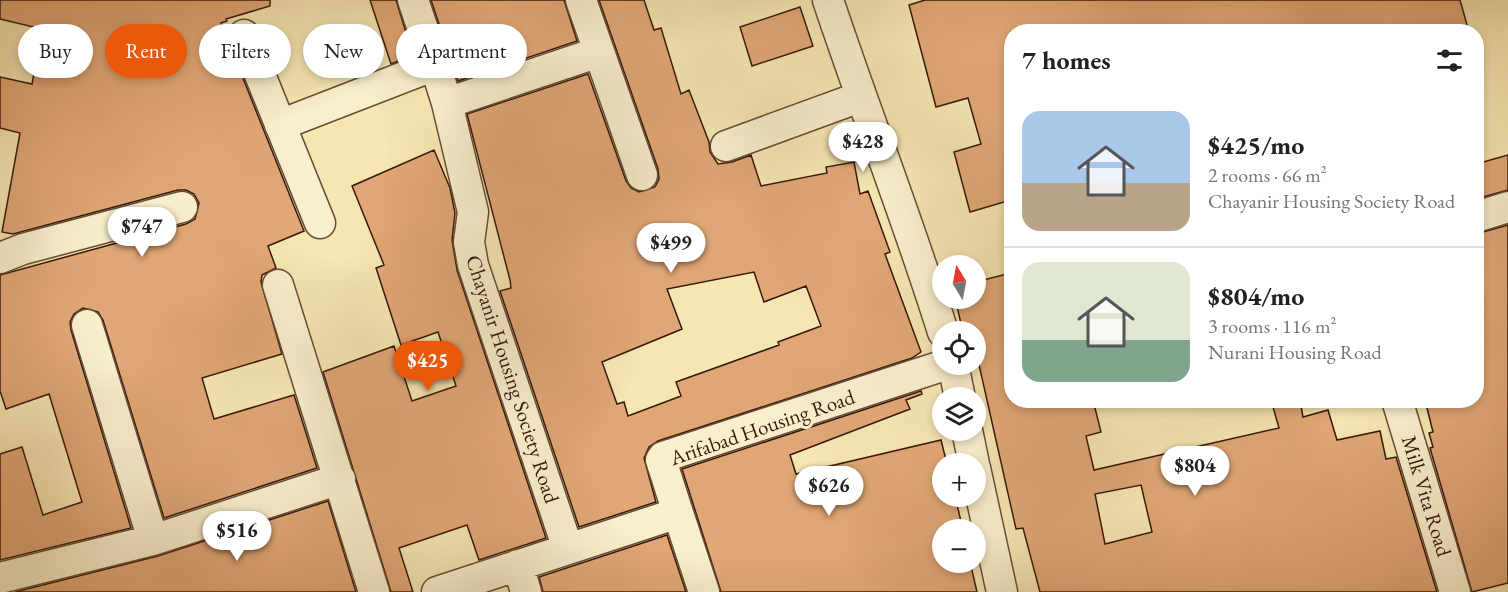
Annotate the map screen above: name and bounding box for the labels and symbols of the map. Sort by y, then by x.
pin: $428 [827,122,899,173]
pin: $747 [106,207,178,258]
pin: $499 [635,223,707,274]
street label: Chayanir Housing Society Road [460,251,566,507]
north arrow [932,255,986,309]
pin: $425 [392,341,464,392]
street label: Arifabad Housing Road [665,383,858,472]
street label: Milk Vita Road [1396,432,1458,560]
pin: $804 [1159,446,1231,497]
pin: $626 [793,466,865,517]
pin: $516 [201,511,273,562]

